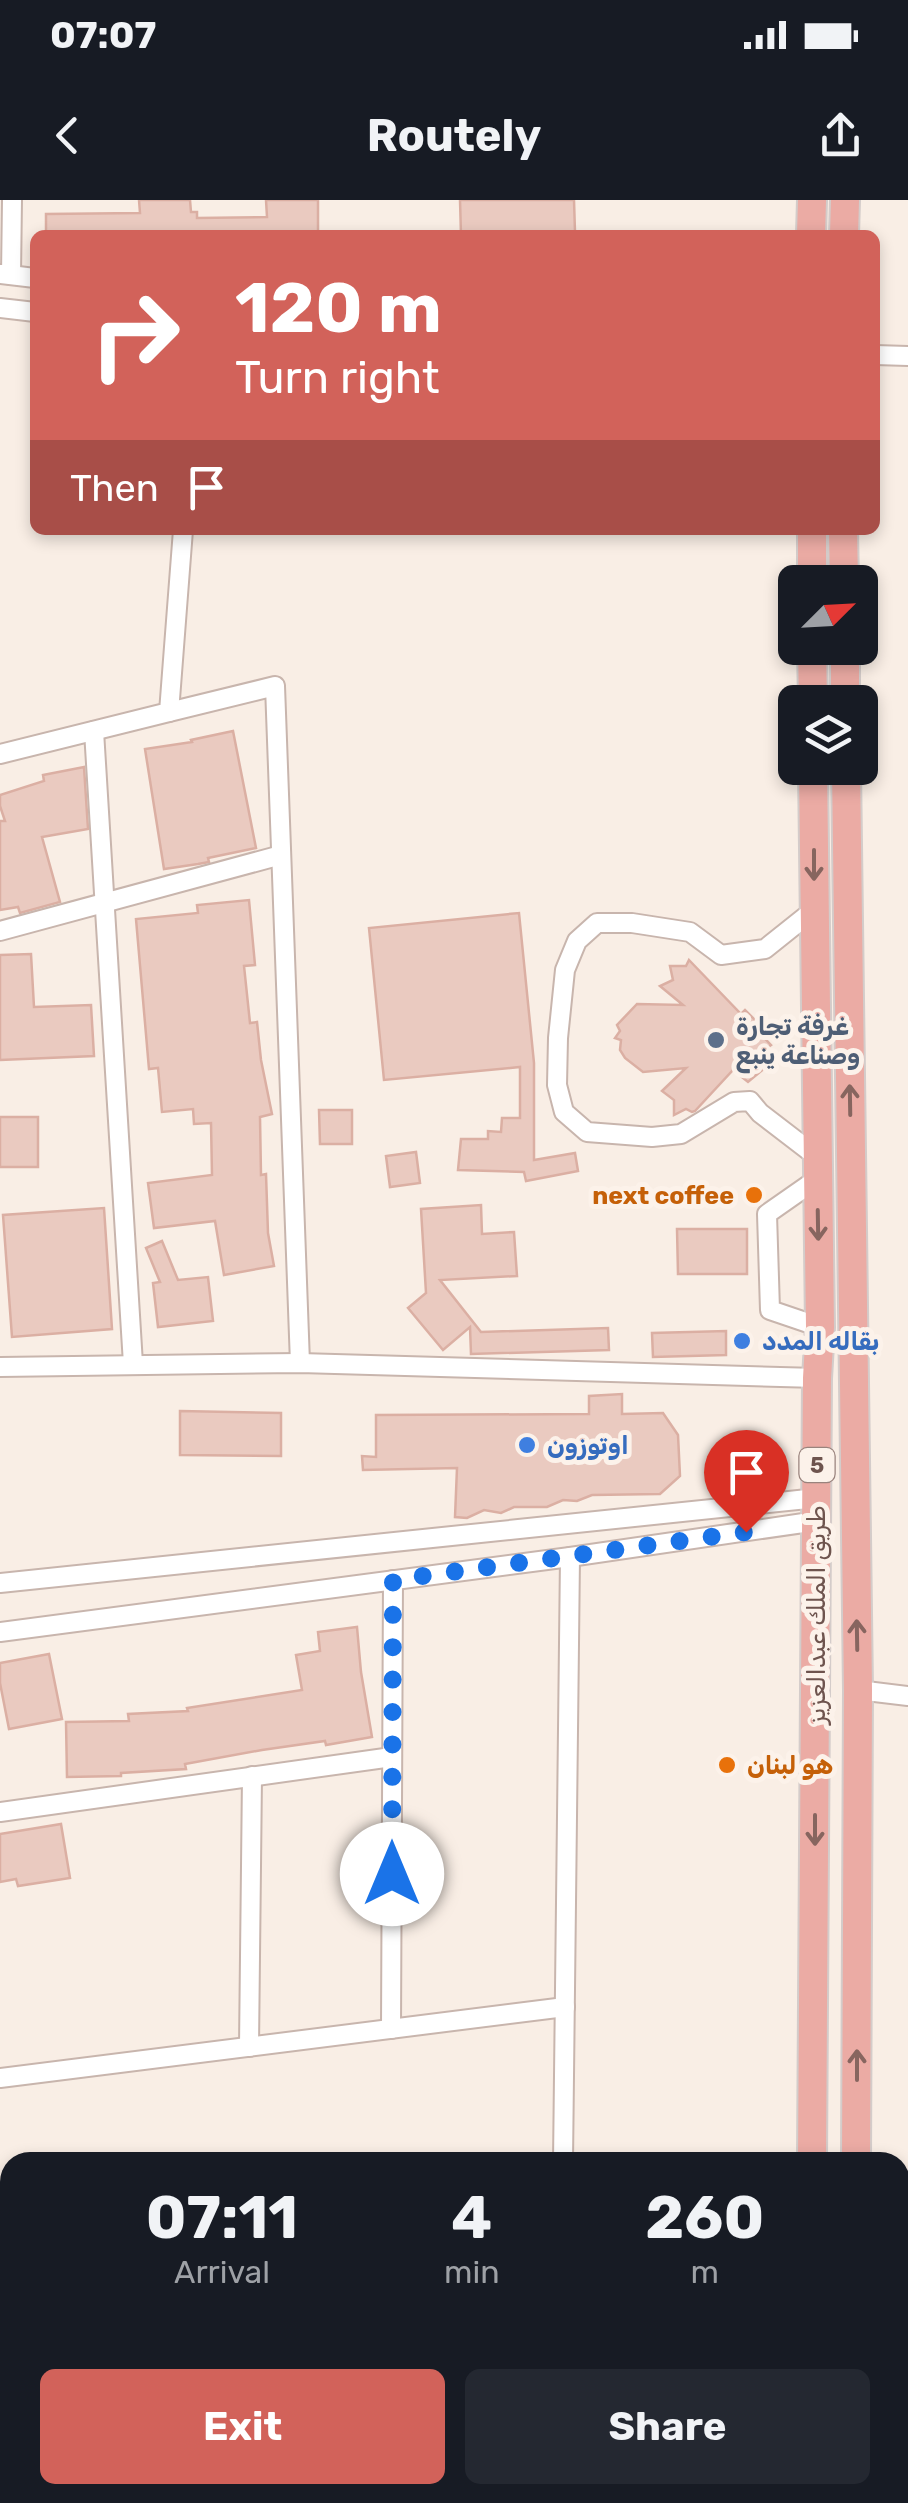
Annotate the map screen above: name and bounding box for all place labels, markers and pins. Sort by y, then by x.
place label: غرفة تجارة وصناعة ينبع [736,1012,860,1074]
marker: غرفة تجارة وصناعة ينبع [705,1029,727,1051]
place label: next coffee [592,1181,734,1210]
marker: next coffee [743,1184,765,1206]
place label: بقاله المدد [762,1327,879,1356]
marker: بقاله المدد [731,1330,753,1352]
pin [704,1430,789,1533]
place label: اوتوزون [547,1431,629,1460]
marker: اوتوزون [516,1434,538,1456]
place label: هو لبنان [747,1751,833,1780]
marker: هو لبنان [716,1754,738,1776]

